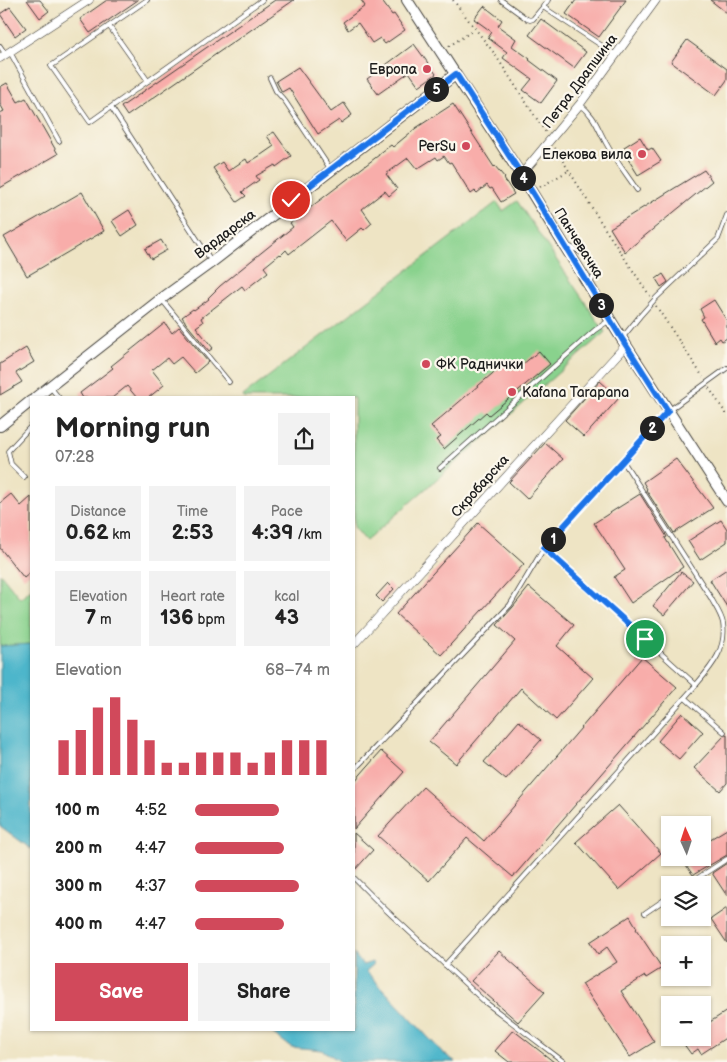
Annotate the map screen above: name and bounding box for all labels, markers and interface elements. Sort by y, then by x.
street label: Петра Драпшина [539,30,621,132]
place label: Европа [369,61,418,78]
marker: Европа [421,63,433,75]
pin: 5 [424,76,448,102]
text: 5 [432,81,441,98]
place label: PerSu [418,138,456,155]
marker: PerSu [460,140,472,152]
place label: Елекова вила [542,146,633,163]
marker: Елекова вила [636,148,648,160]
pin: 4 [510,166,536,190]
text: 4 [519,170,528,187]
pin [270,179,312,221]
icon: check [277,186,305,214]
street label: Вардарска [191,205,259,262]
street label: Панчевачка [551,205,608,282]
pin: 3 [588,292,614,318]
text: 3 [597,297,606,314]
place label: ФК Раднички [436,356,524,373]
marker: ФК Раднички [420,358,432,370]
place label: Kafana Tarapana [522,384,629,401]
marker: Kafana Tarapana [506,386,518,398]
text: Morning run [55,412,210,445]
button: share [278,413,330,465]
pin: 2 [640,416,664,440]
text: 2 [648,420,657,437]
text: 07:28 [55,448,94,467]
street label: Скробарска [447,451,513,521]
text: Distance [70,503,126,520]
text: Time [177,503,208,520]
text: Pace [271,503,303,520]
text: 0.62 [66,520,109,545]
text: 2:53 [171,520,213,545]
text: 4:39 [252,520,294,545]
text: km [109,526,131,543]
text: /km [294,526,322,543]
pin: 1 [540,526,566,552]
text: 1 [551,531,556,548]
text: Elevation [69,588,127,605]
text: Heart rate [160,588,225,605]
text: kcal [274,588,299,605]
text: 7 [85,605,96,630]
text: 136 [160,605,194,630]
text: 43 [275,605,299,630]
text: m [96,611,112,628]
text: bpm [194,611,225,628]
pin [624,618,666,660]
icon: arrive [631,625,659,653]
text: Elevation [55,661,122,680]
text: 68–74 m [265,661,330,680]
text: 100 m [55,801,100,820]
text: 4:52 [135,801,167,820]
north arrow [661,816,711,866]
map controls [661,816,711,1046]
text: 200 m [55,839,102,858]
text: 4:47 [135,839,166,858]
button: layers [661,876,711,926]
text: 300 m [55,877,102,896]
text: 4:37 [135,877,166,896]
text: 400 m [55,915,102,934]
text: 4:47 [135,915,166,934]
button: + [661,936,711,986]
button: Save [55,963,188,1021]
button: Share [198,963,330,1021]
button: − [661,996,711,1046]

